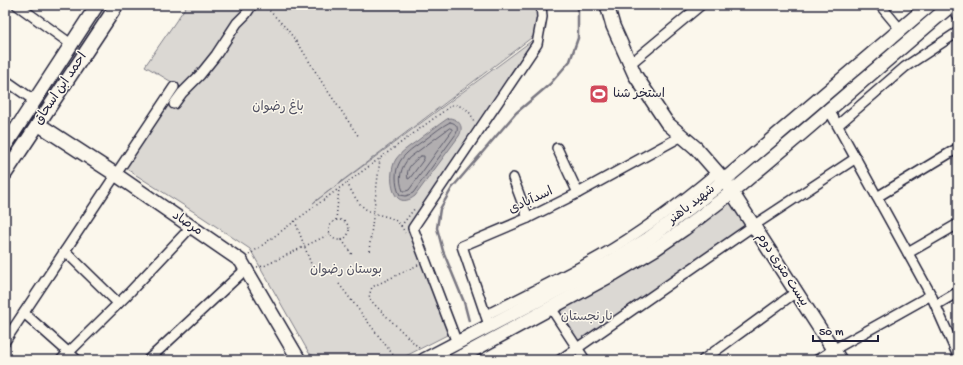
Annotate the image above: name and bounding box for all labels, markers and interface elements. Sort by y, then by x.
street label: احمد ابن اسحاق [31,50,91,128]
sports icon: استخر شنا [588,83,610,105]
place label: استخر شنا [613,87,665,102]
park label: باغ رضوان [252,98,304,115]
street label: شهید باهنر [665,182,719,229]
street label: اسدآبادی [506,183,556,218]
street label: مرصاد [169,208,205,240]
street label: بیست متری دوم [752,230,811,310]
park label: بوستان رضوان [310,263,382,278]
park label: نارنجستان [561,310,613,325]
scale bar [813,317,878,343]
text: 50 m [819,326,844,340]

